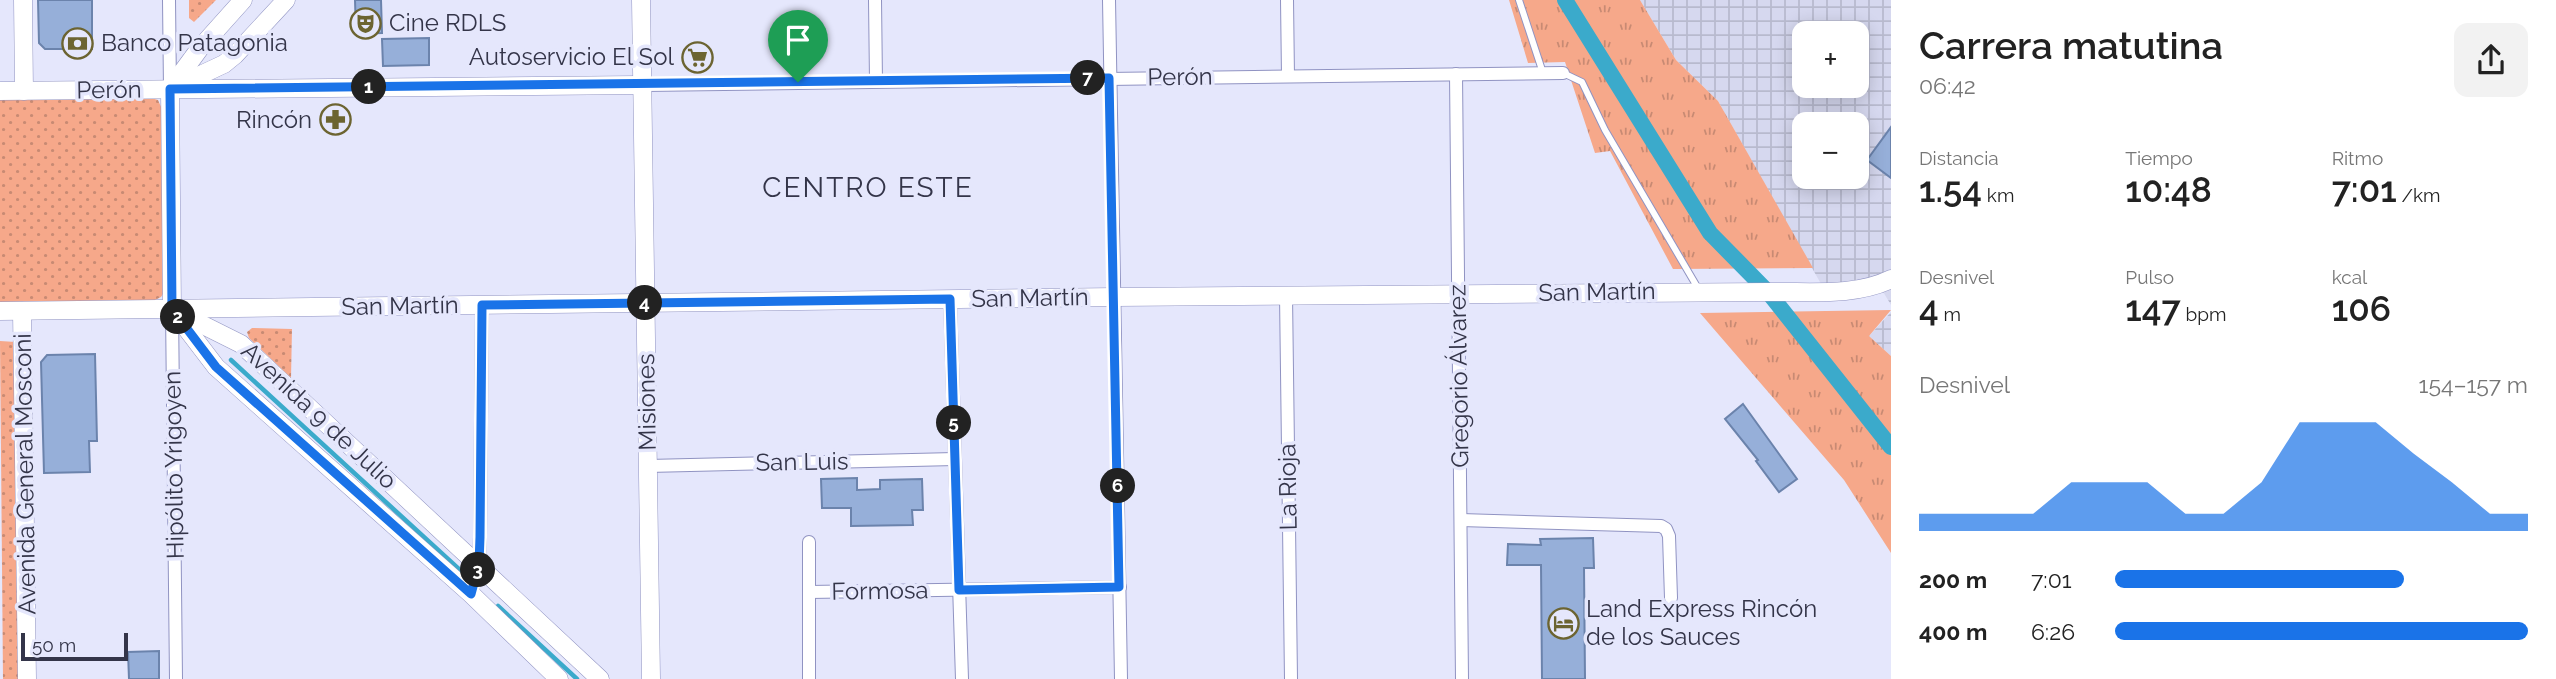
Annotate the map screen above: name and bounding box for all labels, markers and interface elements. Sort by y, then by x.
theatre icon: Cine RDLS [349,6,383,40]
place label: Cine RDLS [389,8,506,37]
pin [768,10,828,82]
icon: arrive [779,21,817,59]
map controls [1792,21,1869,189]
button: + [1792,21,1869,98]
text: Carrera matutina [1919,23,2223,68]
button: share [2454,23,2528,97]
bank icon: Banco Patagonia [61,26,95,60]
place label: Banco Patagonia [101,28,288,57]
supermarket icon: Autoservicio El Sol [680,40,714,74]
place label: Autoservicio El Sol [469,42,674,71]
pin: 7 [1070,60,1106,96]
street label: Perón [1147,61,1213,92]
text: 7 [1082,66,1093,88]
pin: 1 [352,70,386,104]
text: 06:42 [1919,72,1976,99]
street label: Perón [76,74,142,105]
text: 1 [364,75,373,97]
pharmacy icon: Rincón [318,103,352,137]
place label: Rincón [236,105,312,134]
button: − [1792,112,1869,189]
text: Distancia [1919,147,1999,169]
text: Tiempo [2125,147,2193,169]
text: Ritmo [2332,147,2383,169]
text: 1.54 [1919,169,1982,210]
text: 10:48 [2125,169,2212,210]
text: 7:01 [2332,169,2397,210]
district label: CENTRO ESTE [762,171,974,204]
text: km [1982,184,2014,206]
text: /km [2397,184,2440,206]
text: Desnivel [1919,266,1994,288]
text: Pulso [2125,266,2174,288]
text: kcal [2332,266,2367,288]
street label: San Martín [1538,276,1656,307]
street label: San Martín [971,282,1089,313]
street label: Gregorio Álvarez [1442,284,1475,468]
pin: 4 [628,286,662,320]
text: 4 [1919,288,1939,329]
text: 147 [2125,288,2181,329]
text: 106 [2332,288,2391,329]
street label: San Martín [341,290,459,321]
text: 4 [639,291,650,313]
pin: 2 [160,300,196,334]
text: m [1939,303,1961,325]
text: bpm [2181,303,2227,325]
text: 2 [172,305,183,327]
street label: Avenida General Mosconi [8,333,41,615]
street label: Avenida 9 de Julio [236,336,403,495]
street label: Misiones [631,353,662,451]
street label: Hipólito Yrigoyen [157,371,190,559]
text: Desnivel [1919,371,2010,398]
text: 154–157 m [2419,371,2528,398]
pin: 5 [936,406,972,440]
text: 5 [948,411,959,433]
street label: La Rioja [1272,443,1303,531]
street label: San Luis [755,446,849,477]
pin: 6 [1100,468,1136,504]
text: 6 [1112,474,1123,496]
pin: 3 [461,552,496,588]
text: 3 [472,558,483,580]
text: 200 m [1919,566,1987,593]
text: 7:01 [2031,566,2072,593]
street label: Formosa [831,575,929,606]
place label: Land Express Rincón de los Sauces [1586,594,1817,651]
hotel icon: Land Express Rincón de los Sauces [1546,606,1580,640]
text: 400 m [1919,618,1987,645]
text: 6:26 [2031,618,2075,645]
scale bar [21,630,128,662]
text: 50 m [32,634,76,656]

